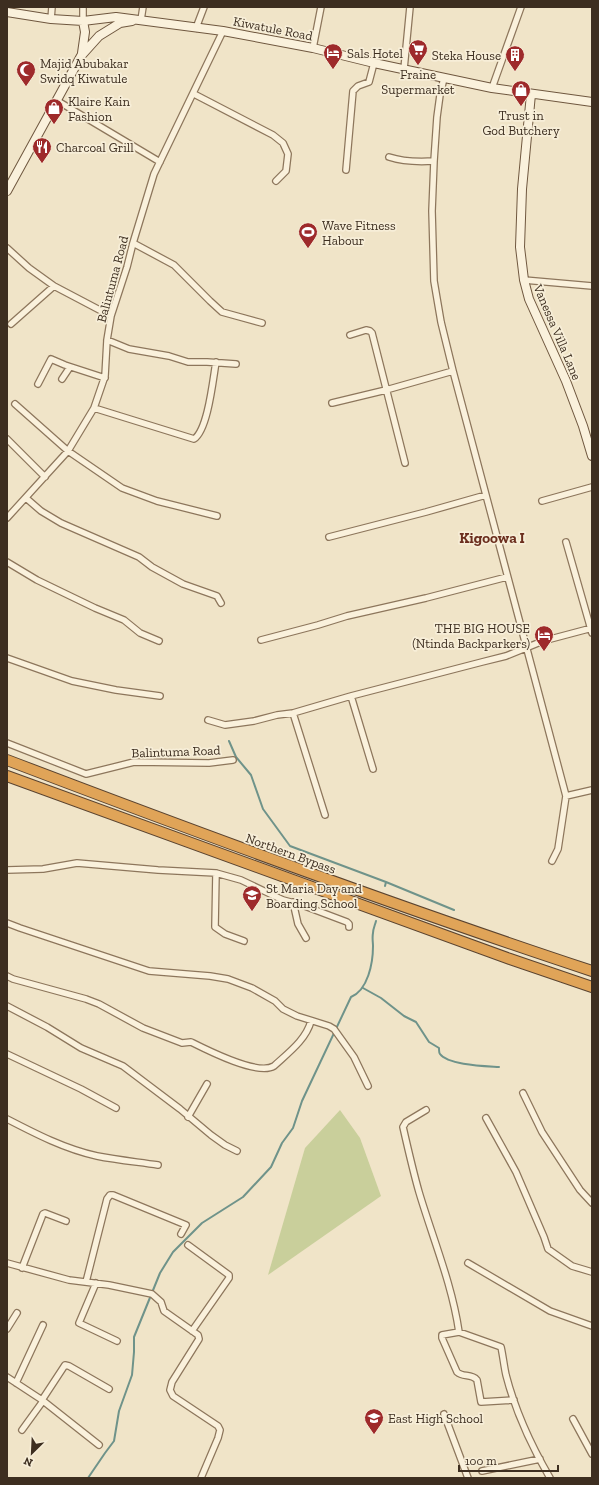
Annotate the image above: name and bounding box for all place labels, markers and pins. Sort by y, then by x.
supermarket icon: Fraine Supermarket [407,38,429,66]
hotel icon: Sals Hotel [322,42,344,70]
building icon: Steka House [504,44,526,72]
place label: Sals Hotel [347,46,403,61]
place label: Steka House [432,48,501,63]
place label: Majid Abubakar Swidq Kiwatule [40,56,129,86]
mosque icon: Majid Abubakar Swidq Kiwatule [15,59,37,87]
place label: Fraine Supermarket [381,67,455,97]
shop icon: Trust in God Butchery [510,79,532,107]
place label: Klaire Kain Fashion [68,94,131,124]
shop icon: Klaire Kain Fashion [43,97,65,125]
place label: Trust in God Butchery [482,108,560,138]
restaurant icon: Charcoal Grill [31,136,53,164]
place label: Charcoal Grill [56,140,134,155]
place label: Wave Fitness Habour [322,218,396,248]
sports icon: Wave Fitness Habour [297,221,319,249]
place label: THE BIG HOUSE (Ntinda Backparkers) [412,621,530,651]
hotel icon: THE BIG HOUSE (Ntinda Backparkers) [533,624,555,652]
place label: St Maria Day and Boarding School [266,881,362,911]
school or university icon: St Maria Day and Boarding School [241,884,263,912]
school or university icon: East High School [363,1407,385,1435]
place label: East High School [388,1411,484,1426]

